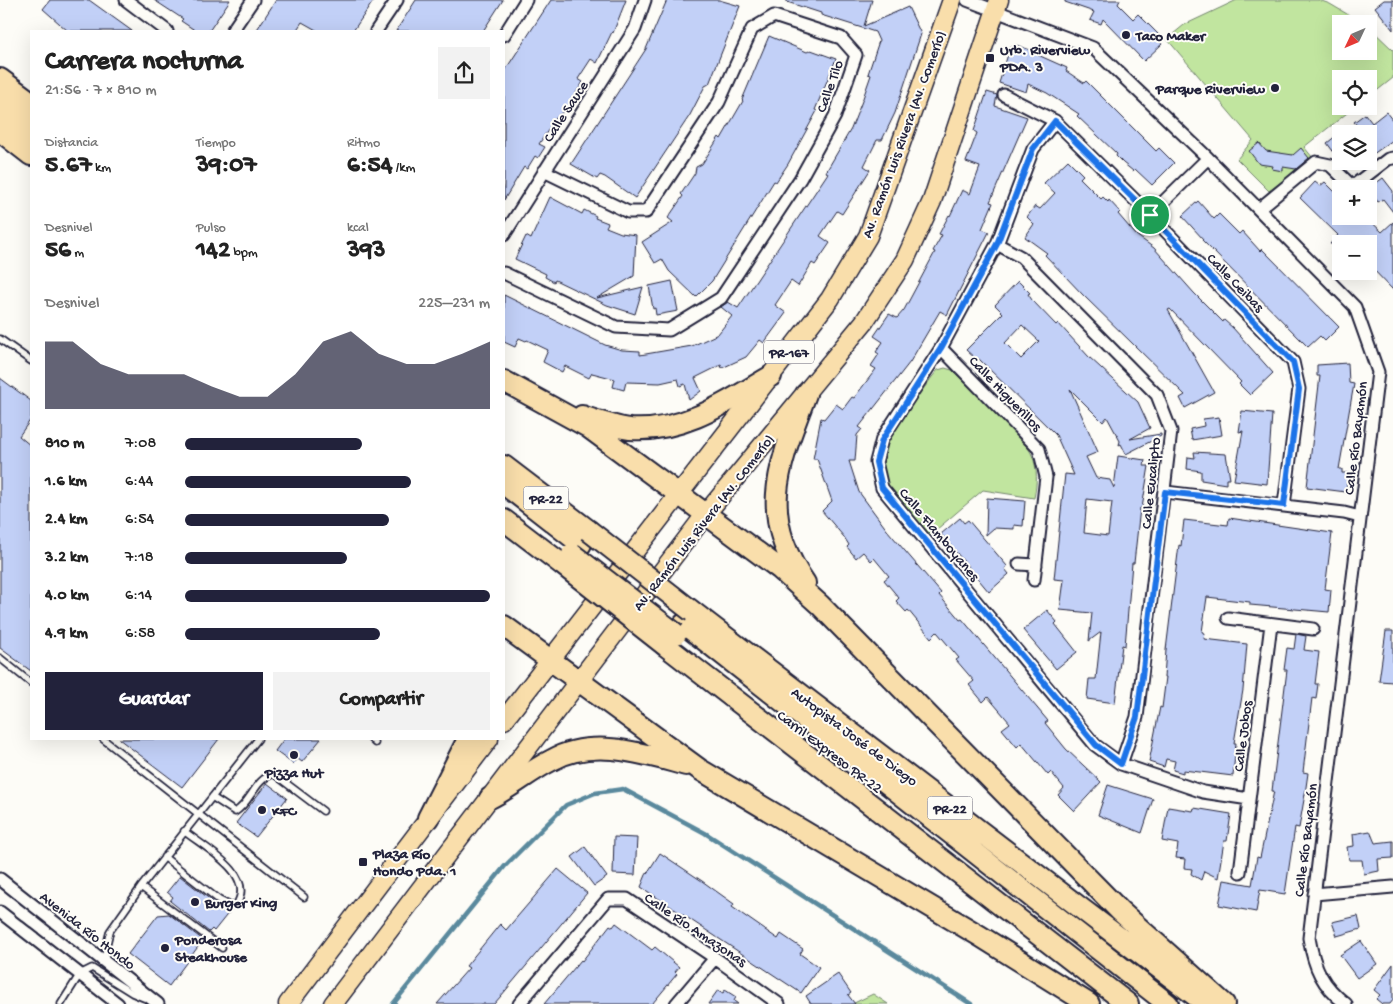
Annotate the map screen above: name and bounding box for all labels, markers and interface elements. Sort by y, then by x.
north arrow [1332,15,1378,60]
map controls [1332,15,1377,280]
place label: Taco Maker [1135,28,1207,46]
street label: Av. Ramón Luis Rivera (Av. Comerío) [859,29,951,241]
marker: Taco Maker [1120,29,1132,41]
place label: Urb. Riverview PDA. 3 [999,42,1091,77]
text: Carrera nocturna [45,46,243,79]
button: share [438,47,490,99]
marker: Urb. Riverview PDA. 3 [984,52,996,64]
street label: Calle Tilo [813,58,849,115]
button: locate [1332,70,1377,115]
street label: Calle Sauce [540,78,593,146]
place label: Parque Riverview [1155,81,1265,99]
text: 21:56 · 7 × 810 m [45,82,157,101]
marker: Parque Riverview [1269,82,1281,94]
button: layers [1332,125,1377,170]
text: Distancia [45,135,98,152]
text: Tiempo [196,135,236,152]
text: Ritmo [347,135,380,152]
text: 5.67 [45,152,92,181]
text: 39:07 [196,152,257,181]
text: 6:54 [347,152,393,181]
text: km [92,160,111,177]
text: /km [393,160,415,177]
button: + [1332,180,1377,225]
pin [1129,194,1171,236]
icon: arrive [1136,201,1164,229]
text: Desnivel [45,220,93,237]
text: Pulso [196,220,226,237]
text: kcal [347,220,369,237]
button: − [1332,235,1377,280]
text: 56 [45,237,71,266]
text: 142 [196,237,230,266]
text: 393 [347,237,385,266]
text: m [71,245,84,262]
text: bpm [230,245,258,262]
street label: Calle Ceibas [1202,250,1268,317]
text: Desnivel [45,295,99,314]
text: 225–231 m [418,295,490,314]
road number: PR-167 [764,341,814,364]
street label: Calle Higuerillos [964,353,1045,436]
street label: Calle Río Bayamón [1341,381,1373,496]
street label: Av. Ramón Luis Rivera (Av. Comerío) [630,431,779,615]
text: 810 m [45,435,84,454]
text: 7:08 [125,435,156,454]
street label: Calle Eucalipto [1138,436,1166,530]
text: 1.6 km [45,473,87,492]
text: 6:44 [125,473,153,492]
street label: Calle Flamboyanes [894,485,983,586]
road number: PR-22 [524,486,568,509]
text: 2.4 km [45,511,88,530]
text: 6:54 [125,511,154,530]
text: 3.2 km [45,549,88,568]
text: 7:18 [125,549,154,568]
text: 4.0 km [45,587,89,606]
text: 6:14 [125,587,152,606]
text: 4.9 km [45,625,88,644]
text: 6:58 [125,625,155,644]
button: Guardar [45,672,263,730]
button: Compartir [273,672,490,730]
street label: Autopista José de Diego [787,684,921,791]
street label: Calle Jobos [1231,699,1257,773]
street label: Carril Expreso PR-22 [773,707,885,798]
marker: Pizza Hut [288,749,300,761]
place label: Pizza Hut [264,765,325,783]
street label: Calle Río Bayamón [1291,783,1323,898]
road number: PR-22 [928,796,972,820]
place label: KFC [271,803,298,821]
marker: KFC [256,804,268,816]
place label: Plaza Río Hondo Pda. 1 [372,846,456,881]
marker: Plaza Río Hondo Pda. 1 [357,856,369,868]
street label: Avenida Río Hondo [35,889,138,975]
street label: Calle Río Amazonas [640,890,750,972]
place label: Burger King [204,895,278,913]
marker: Burger King [189,896,201,908]
place label: Ponderosa Steakhouse [174,932,248,967]
marker: Ponderosa Steakhouse [159,942,171,954]

